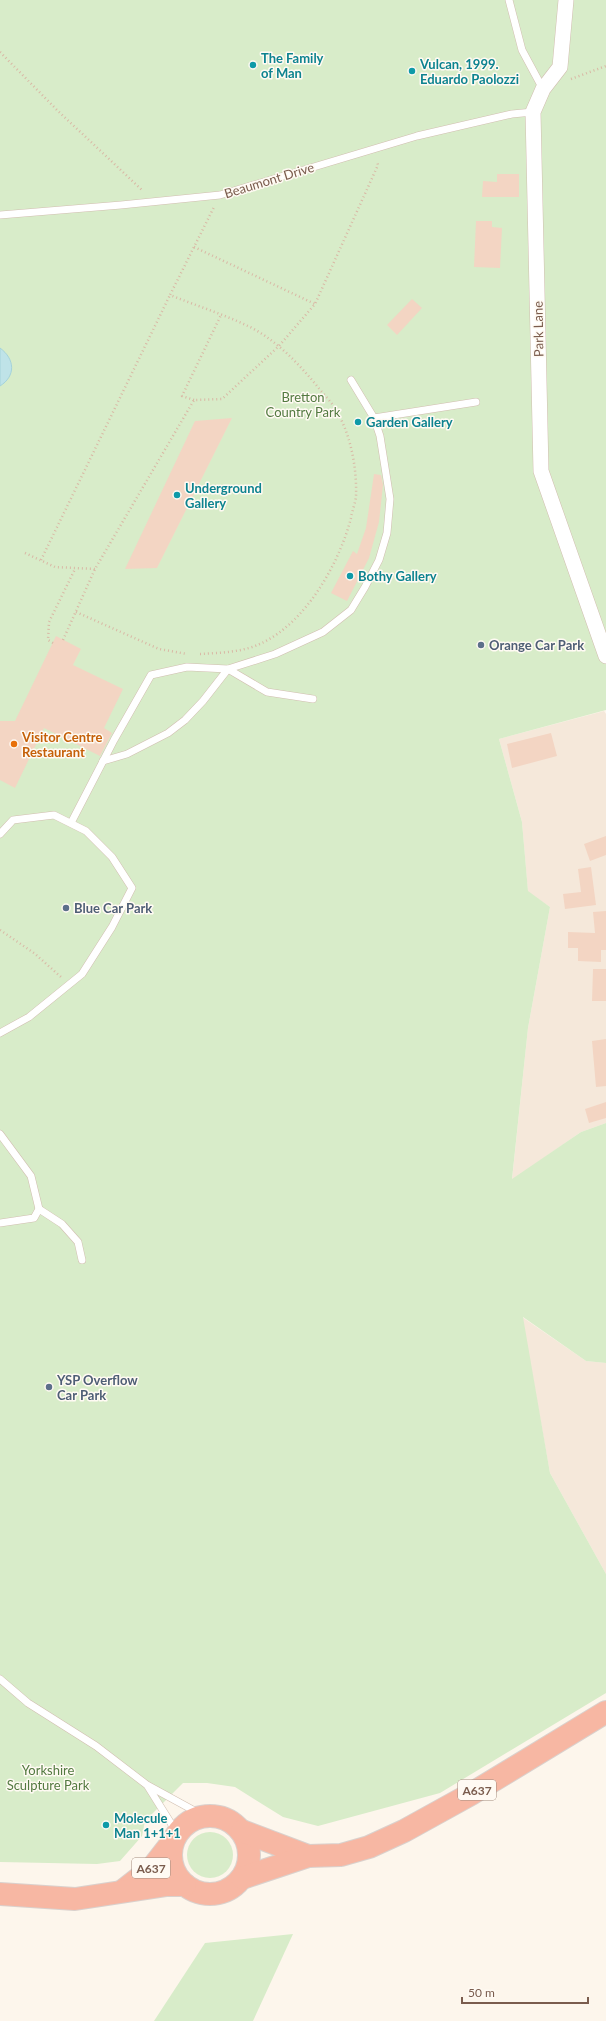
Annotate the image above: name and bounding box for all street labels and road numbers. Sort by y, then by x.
street label: Beaumont Drive [222,159,316,201]
street label: Park Lane [530,301,546,357]
road number: A637 [458,1780,496,1800]
road number: A637 [132,1858,170,1878]

